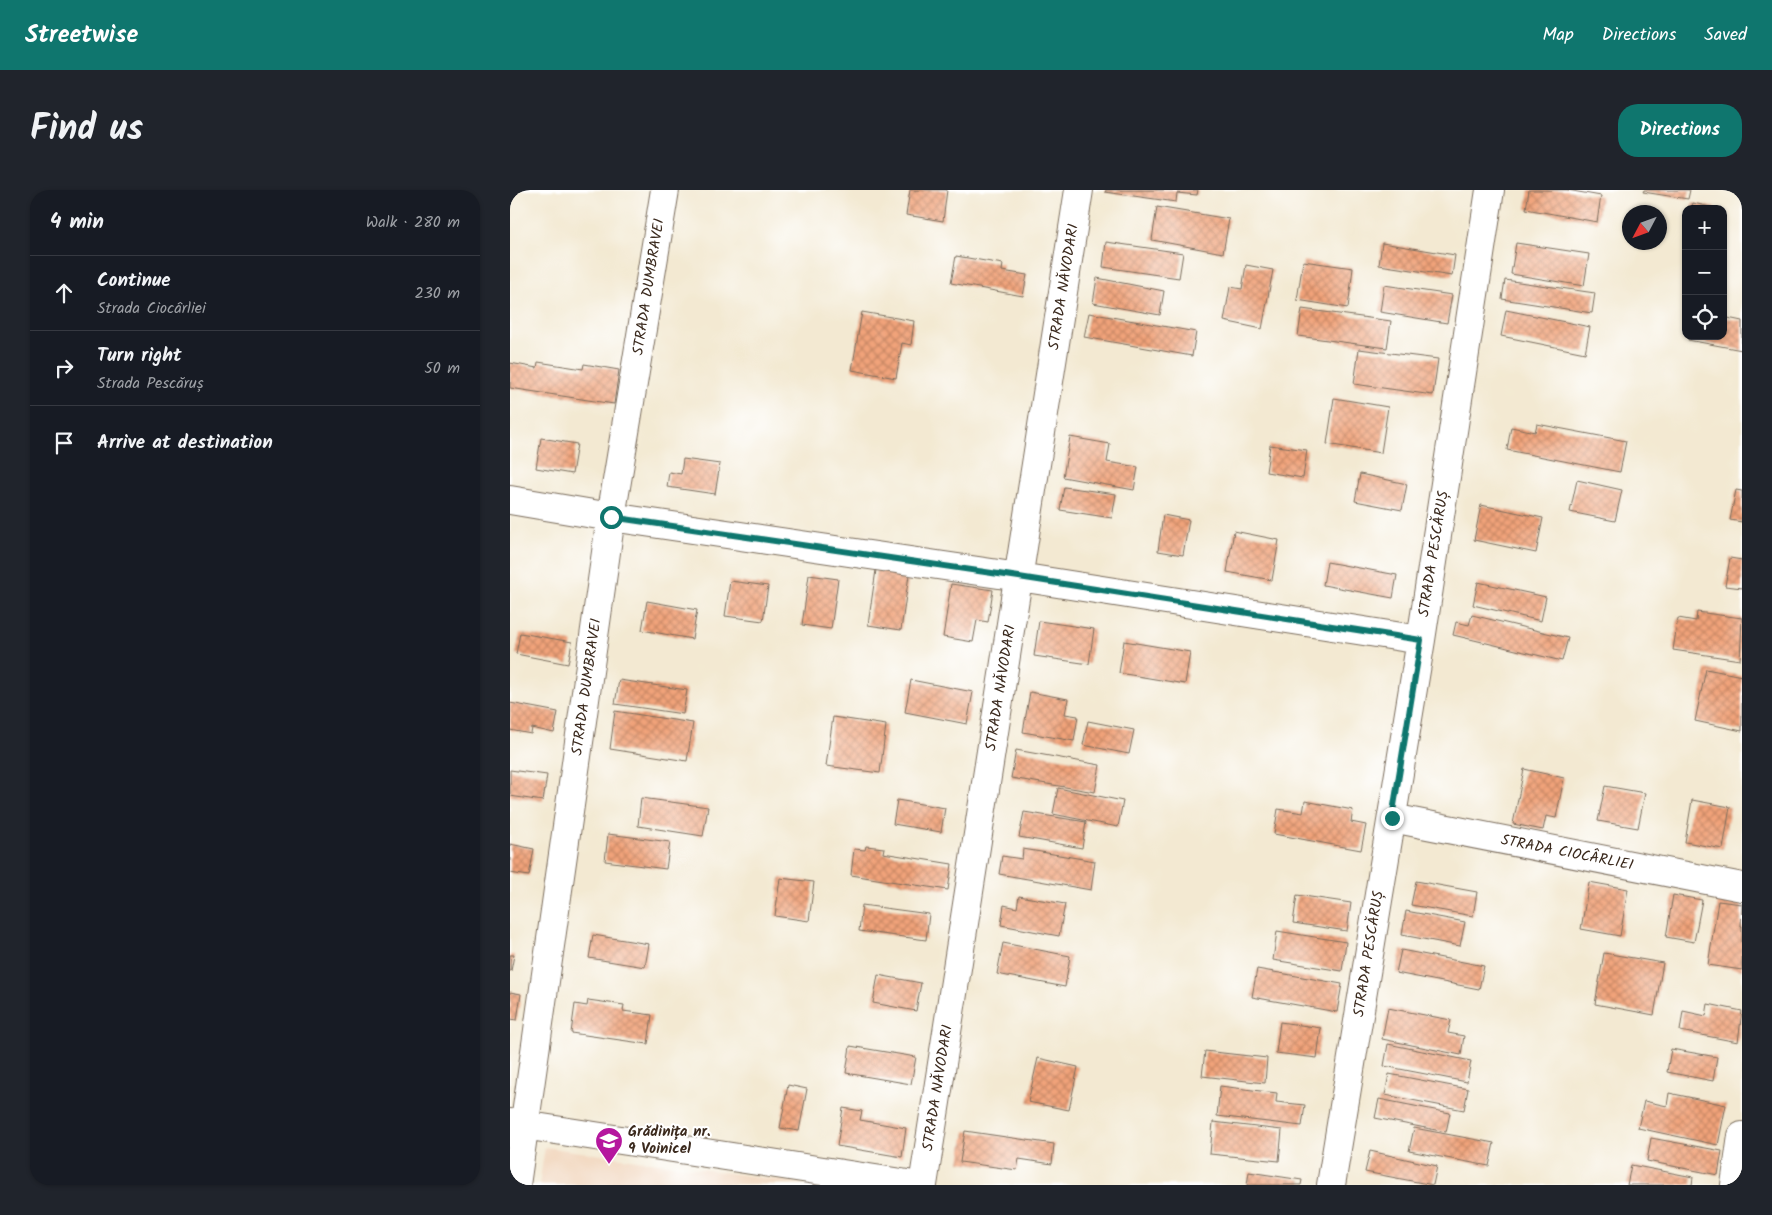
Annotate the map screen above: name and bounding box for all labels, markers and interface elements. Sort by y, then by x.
text: Streetwise [25,16,138,55]
text: Map [1542,21,1574,50]
text: Directions [1602,21,1676,50]
text: Saved [1704,21,1747,50]
text: Find us [30,102,143,158]
button: Directions [1618,104,1742,157]
north arrow [1622,205,1667,250]
map controls [1682,205,1727,340]
button: + [1682,205,1727,250]
text: 4 min [50,206,104,239]
text: Walk · 280 m [366,210,460,235]
street label: STRADA DUMBRAVEI [626,217,672,357]
street label: STRADA NĂVODARI [1042,222,1086,352]
button: − [1682,250,1727,295]
text: Continue [97,266,170,296]
icon: ahead [50,279,78,307]
text: 230 m [414,281,460,306]
button: locate [1682,295,1727,340]
text: Strada Ciocârliei [97,296,206,321]
text: Turn right [97,341,182,371]
icon: right [50,354,78,382]
text: 50 m [424,356,460,381]
text: Strada Pescăruș [97,371,204,396]
text: Arrive at destination [97,428,273,458]
icon: arrive [50,429,78,457]
street label: STRADA PESCĂRUȘ [1412,489,1456,619]
route start [600,506,623,529]
street label: STRADA DUMBRAVEI [566,617,609,757]
street label: STRADA NĂVODARI [979,623,1023,753]
route end [1381,807,1404,830]
street label: STRADA CIOCÂRLIEI [1499,828,1636,878]
street label: STRADA PESCĂRUȘ [1347,889,1391,1019]
street label: STRADA NĂVODARI [916,1023,960,1153]
place label: Grădinița nr. 9 Voinicel [628,1120,711,1161]
school or university icon: Grădinița nr. 9 Voinicel [594,1126,624,1165]

